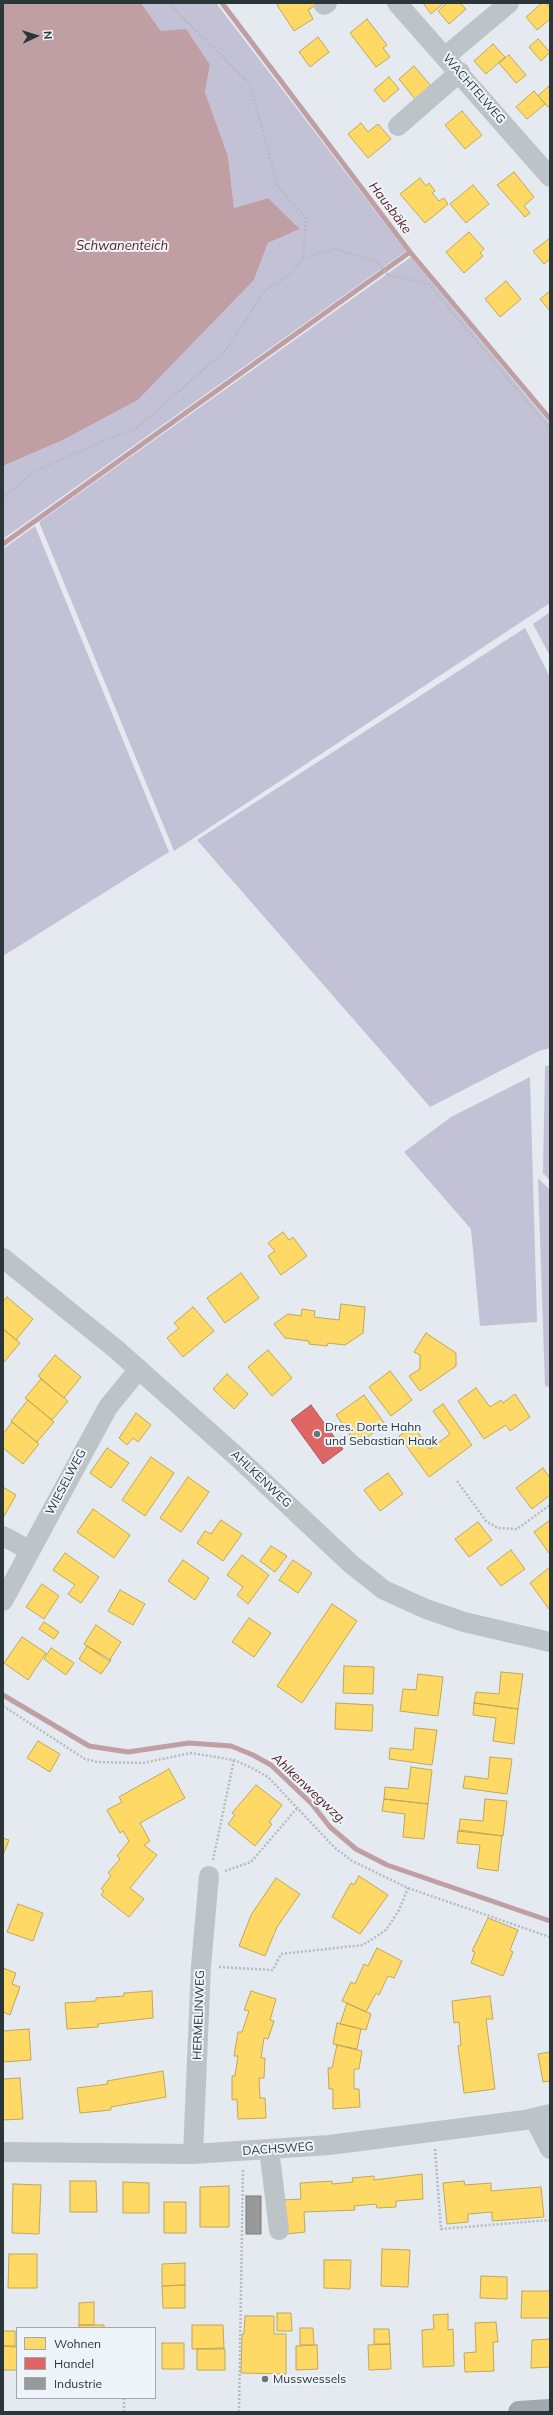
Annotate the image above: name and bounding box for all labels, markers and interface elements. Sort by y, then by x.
north arrow [16,16,56,56]
text: N [41,31,55,40]
street label: WACHTELWEG [440,51,508,127]
water label: Hausbäke [365,179,415,237]
water label: Schwanenteich [76,238,168,254]
place label: Dres. Dorte Hahn und Sebastian Haak [325,1420,438,1448]
marker: Dres. Dorte Hahn und Sebastian Haak [312,1429,322,1439]
street label: WIESELWEG [43,1447,89,1517]
street label: AHLKENWEG [228,1447,294,1511]
water label: Ahlkenwegwzg. [269,1751,349,1827]
street label: HERMELINWEG [190,1970,208,2060]
street label: DACHSWEG [242,2139,314,2159]
legend [16,2327,156,2399]
text: Wohnen [54,2336,101,2351]
text: Handel [54,2356,94,2371]
place label: Musswessels [273,2372,346,2386]
marker: Musswessels [260,2374,270,2384]
text: Industrie [54,2376,102,2391]

